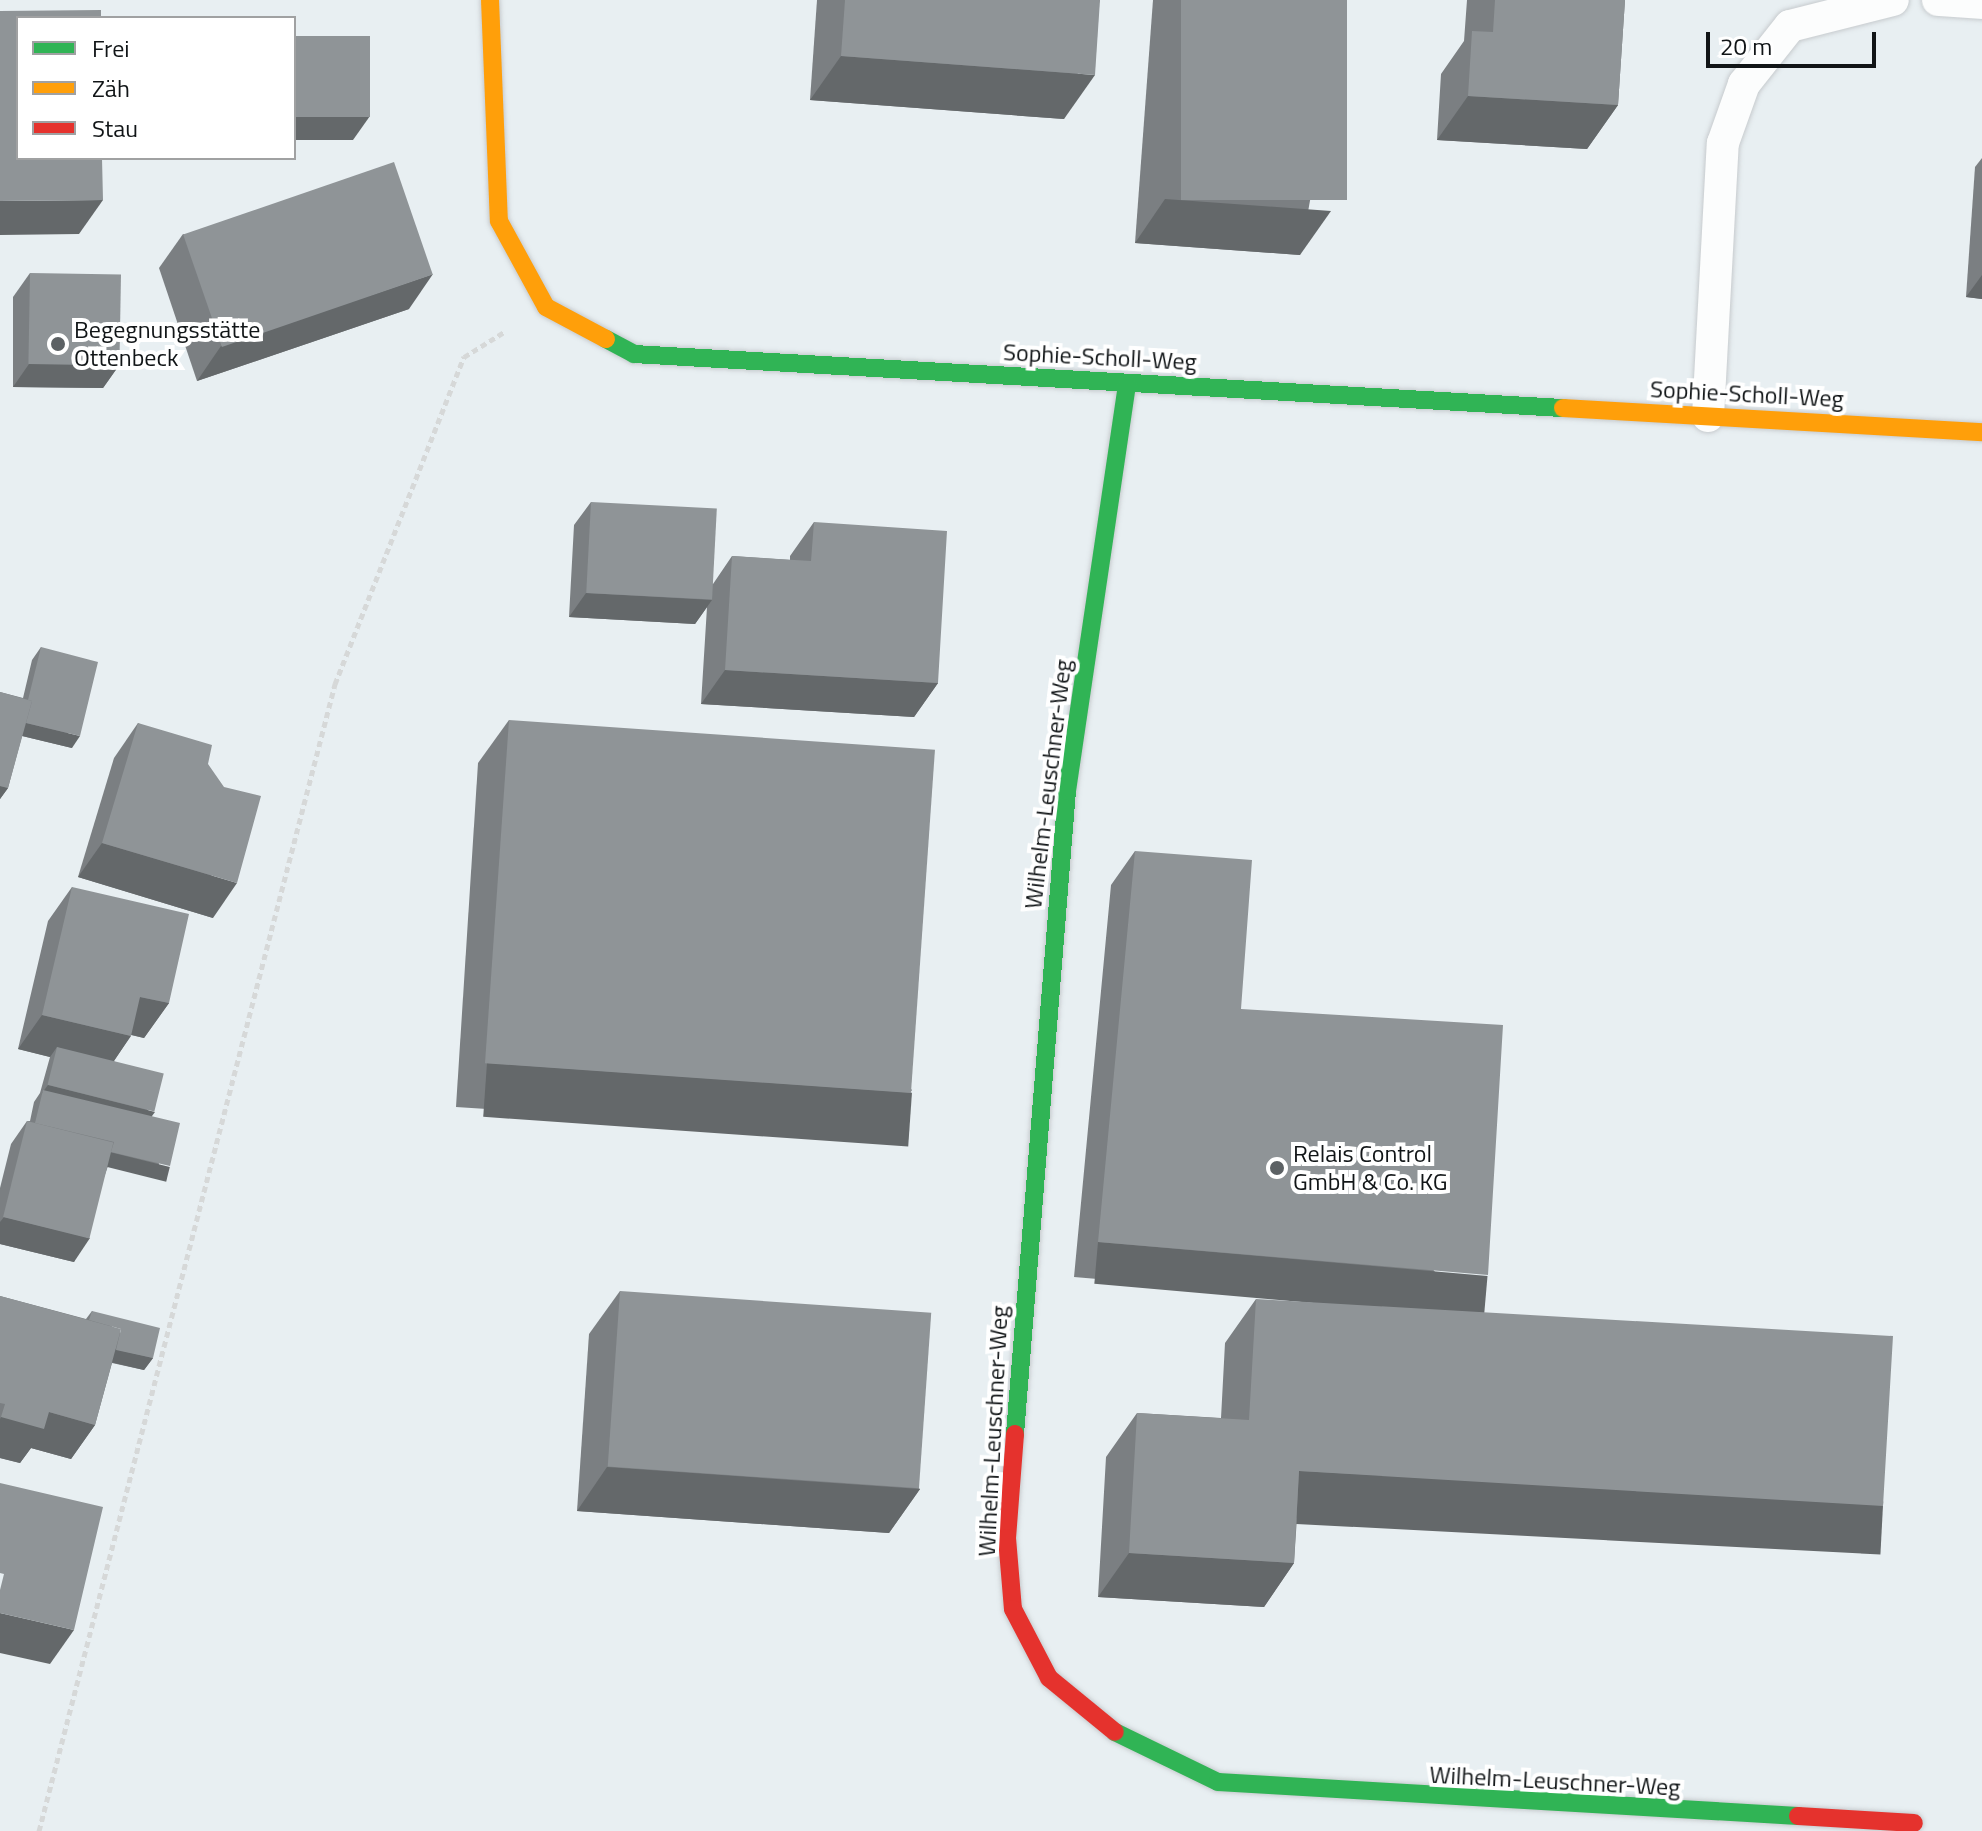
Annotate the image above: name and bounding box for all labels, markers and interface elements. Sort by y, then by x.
legend [16,16,296,160]
scale bar [1710,16,1880,66]
text: 20 m [1720,28,1772,64]
text: Frei [92,30,130,66]
text: Zäh [92,70,130,106]
text: Stau [92,110,138,146]
place label: Begegnungsstätte Ottenbeck [74,316,260,372]
marker: Begegnungsstätte Ottenbeck [49,335,67,353]
street label: Sophie-Scholl-Weg [1002,338,1198,376]
street label: Sophie-Scholl-Weg [1649,375,1845,413]
street label: Wilhelm-Leuschner-Weg [1018,657,1078,911]
place label: Relais Control GmbH & Co. KG [1293,1140,1448,1196]
marker: Relais Control GmbH & Co. KG [1268,1159,1286,1177]
street label: Wilhelm-Leuschner-Weg [972,1305,1014,1557]
street label: Wilhelm-Leuschner-Weg [1429,1760,1681,1802]

